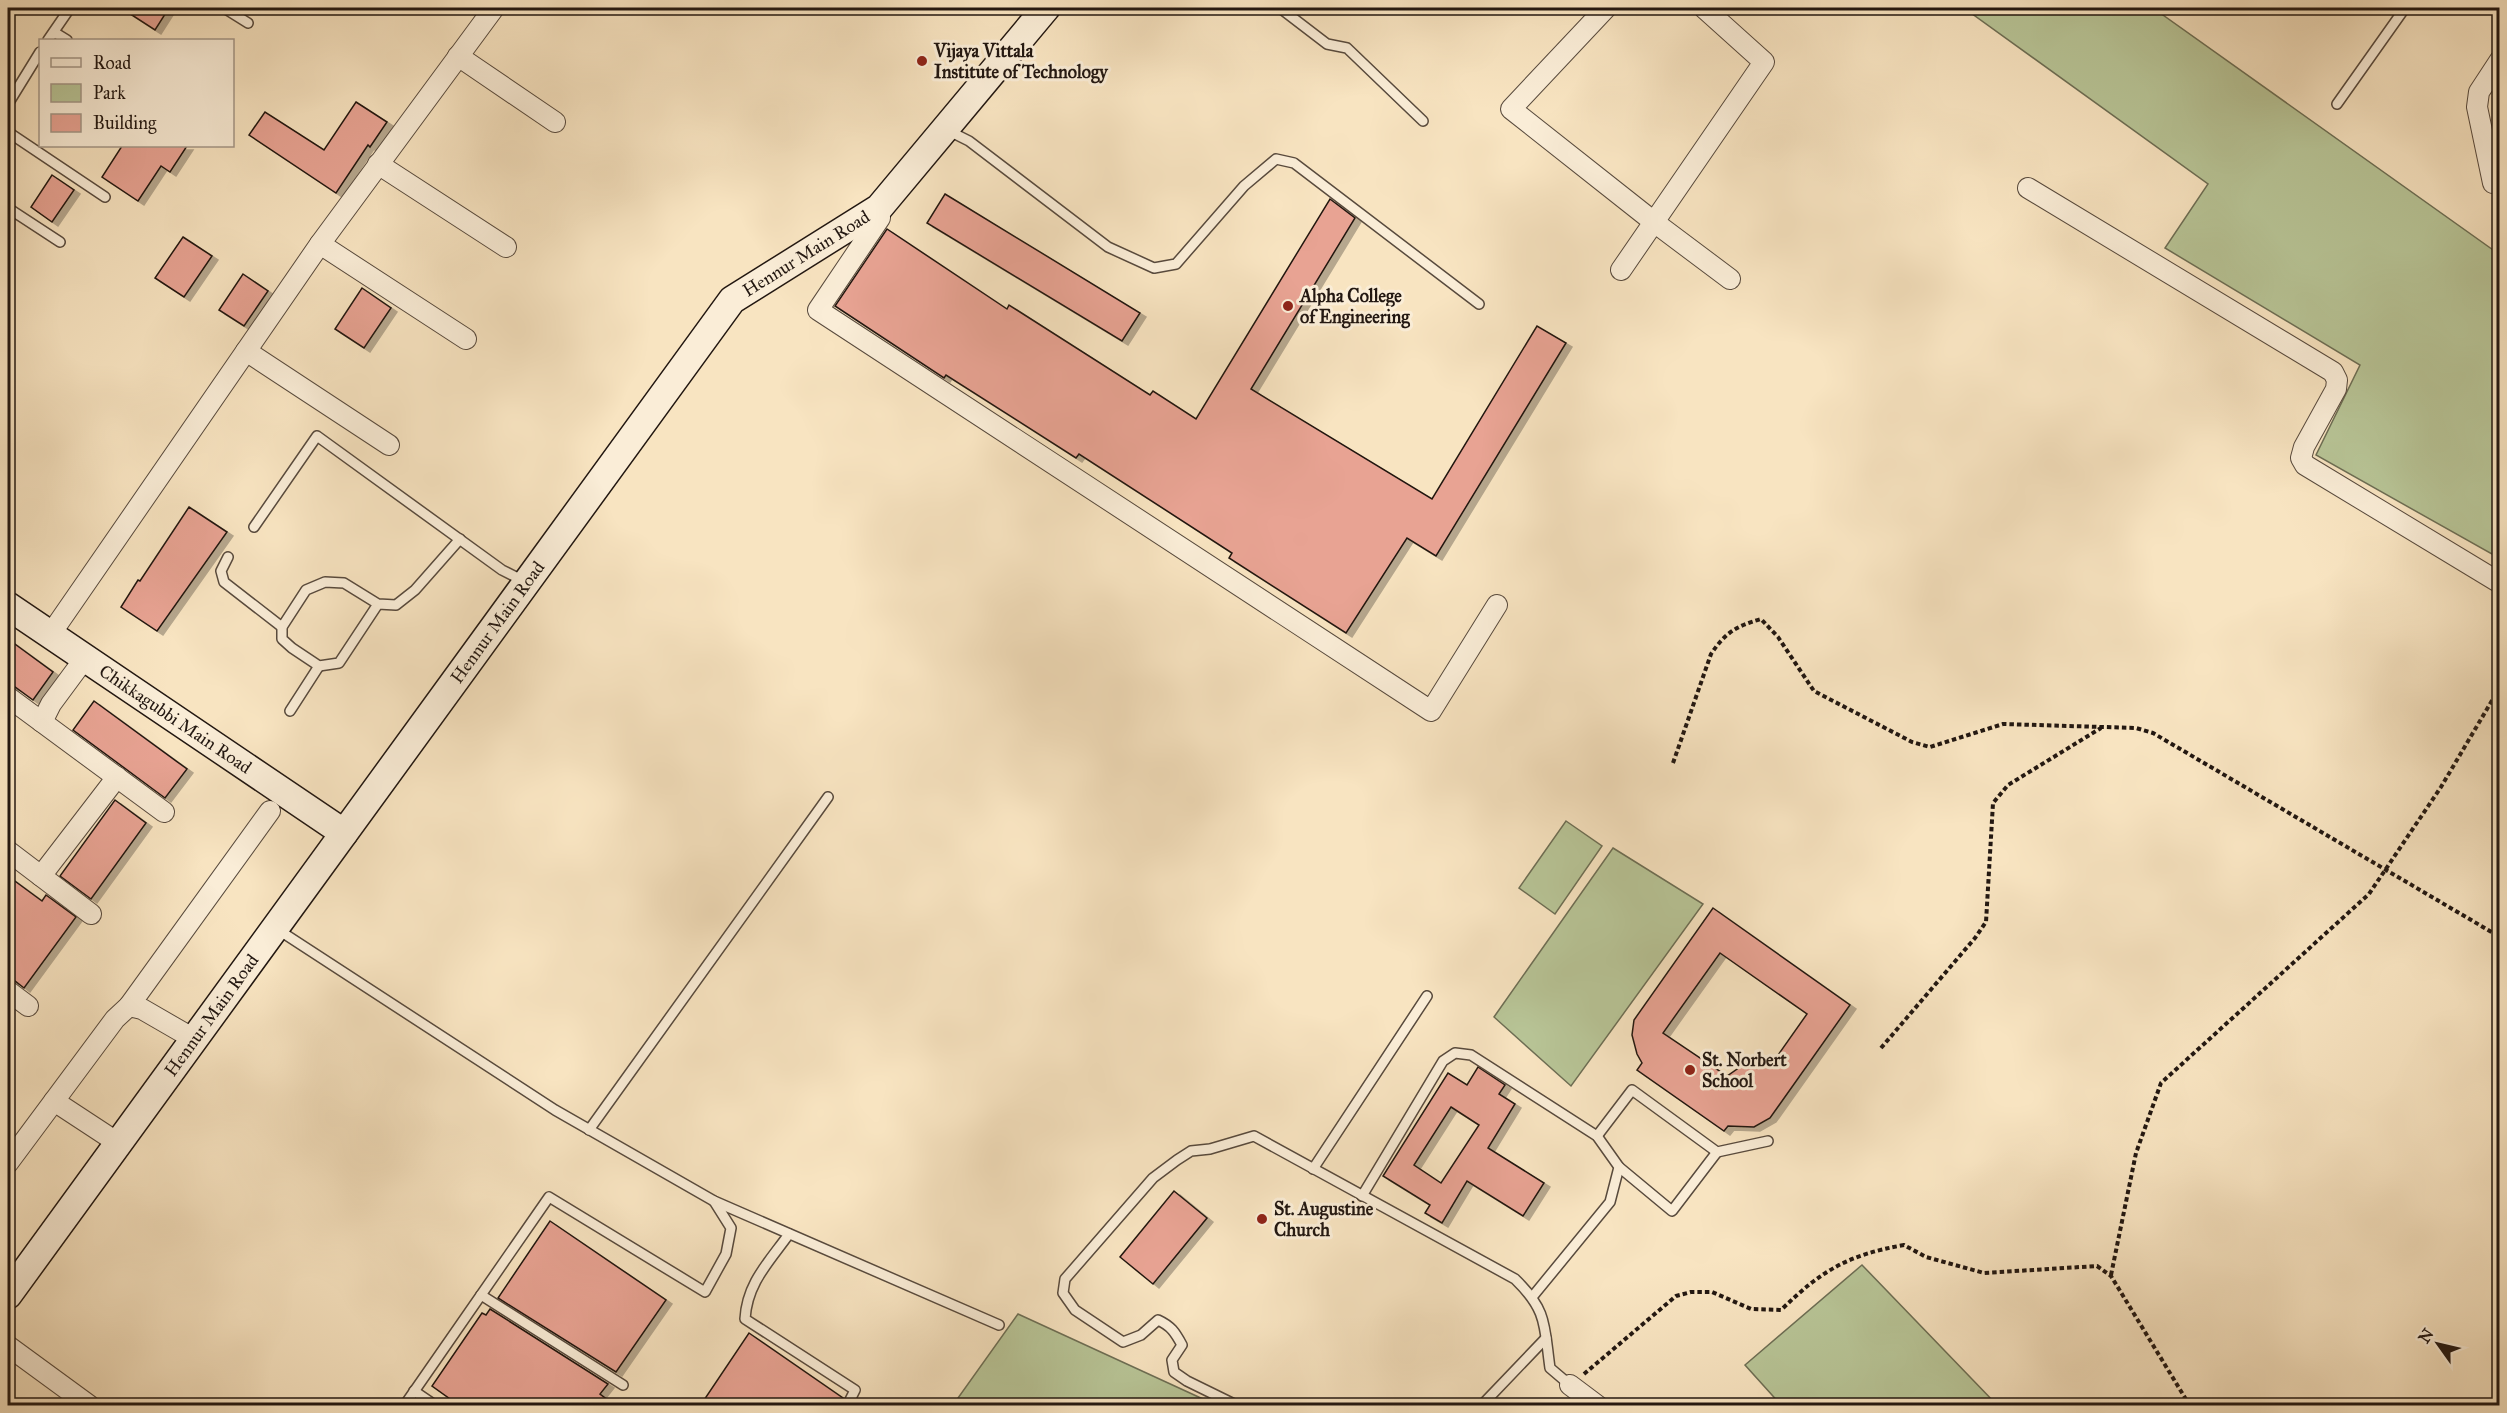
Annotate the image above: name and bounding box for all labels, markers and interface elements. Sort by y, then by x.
legend [39,39,234,147]
place label: Vijaya Vittala Institute of Technology [933,40,1109,84]
text: Road [93,52,131,74]
marker: Vijaya Vittala Institute of Technology [915,54,929,68]
text: Park [93,82,126,104]
text: Building [93,112,157,135]
street label: Hennur Main Road [739,206,874,302]
place label: Alpha College of Engineering [1299,285,1410,329]
marker: Alpha College of Engineering [1281,299,1295,313]
street label: Hennur Main Road [446,557,549,688]
street label: Chikkagubbi Main Road [95,660,256,778]
street label: Hennur Main Road [160,950,263,1081]
place label: St. Norbert School [1702,1049,1787,1092]
marker: St. Norbert School [1683,1063,1697,1077]
place label: St. Augustine Church [1274,1198,1374,1241]
marker: St. Augustine Church [1255,1212,1269,1226]
north arrow [2408,1314,2468,1374]
text: N [2414,1325,2438,1347]

